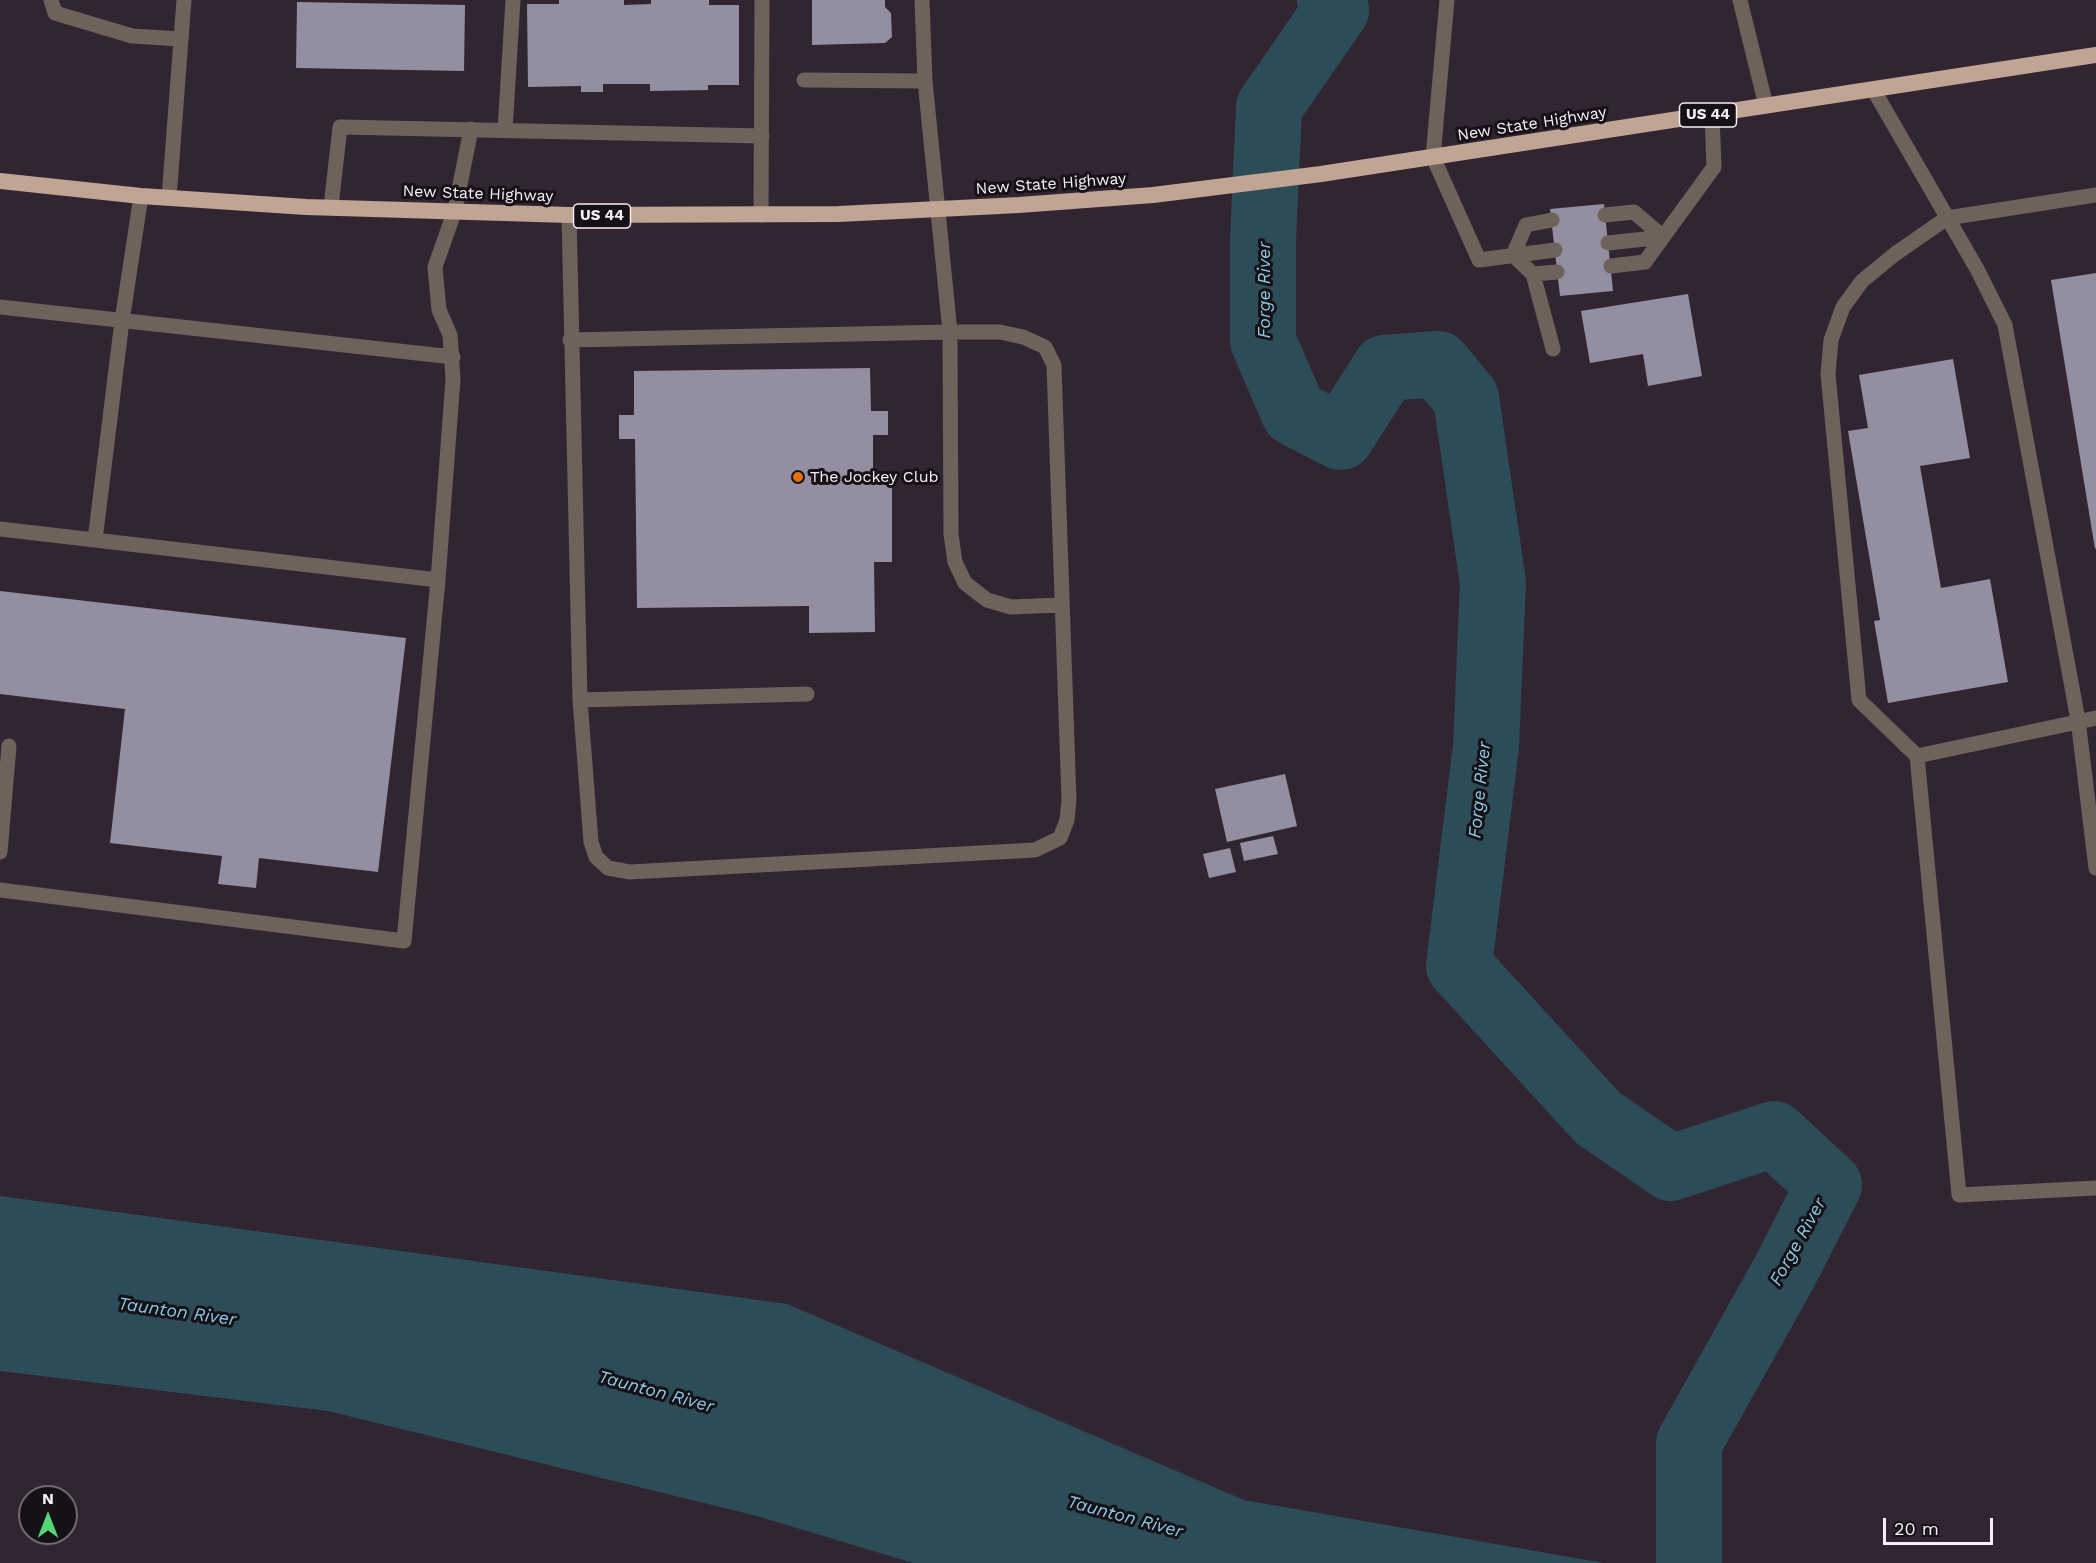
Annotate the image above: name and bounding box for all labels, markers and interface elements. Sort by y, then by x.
street label: New State Highway [1456,103,1608,145]
road number: US 44 [1680,103,1736,127]
street label: New State Highway [975,169,1127,199]
street label: New State Highway [402,182,554,206]
road number: US 44 [574,204,630,228]
water label: Forge River [1254,242,1276,338]
place label: The Jockey Club [810,467,939,487]
marker: The Jockey Club [791,470,805,484]
water label: Forge River [1464,741,1496,839]
water label: Forge River [1765,1194,1831,1290]
water label: Taunton River [117,1293,237,1331]
water label: Taunton River [596,1366,716,1418]
north arrow [18,1485,78,1545]
text: N [42,1489,54,1508]
water label: Taunton River [1065,1491,1185,1543]
scale bar [1886,1506,1996,1544]
text: 20 m [1894,1518,1939,1539]

